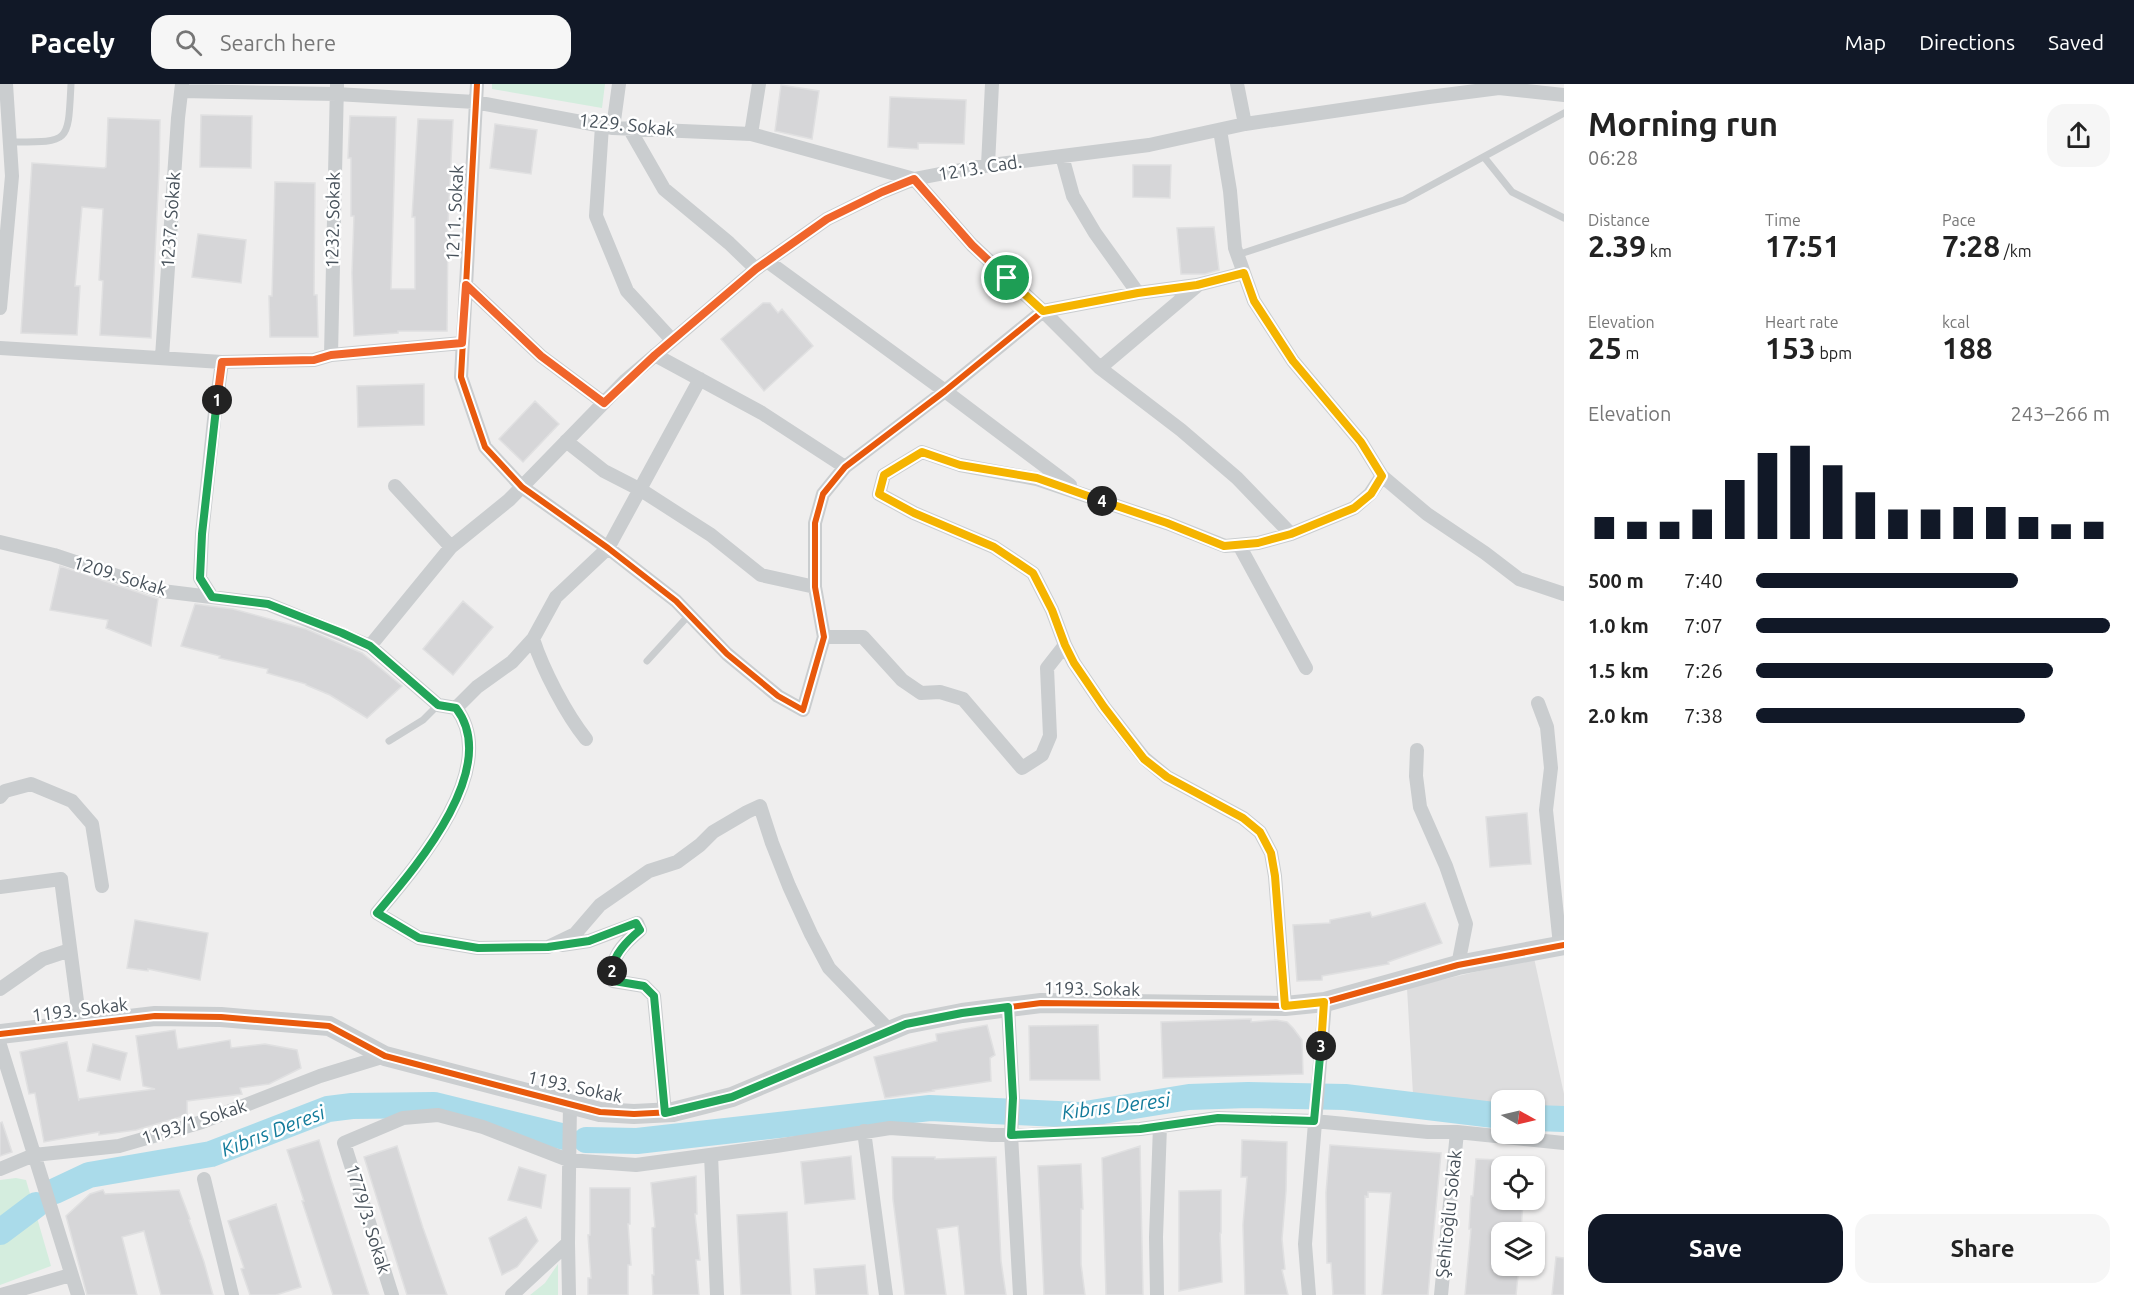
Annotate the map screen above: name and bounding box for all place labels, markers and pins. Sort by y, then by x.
pin [981,252,1032,303]
pin: 1 [202,385,232,415]
pin: 4 [1087,486,1117,516]
pin: 2 [597,956,627,986]
pin: 3 [1306,1031,1336,1061]

